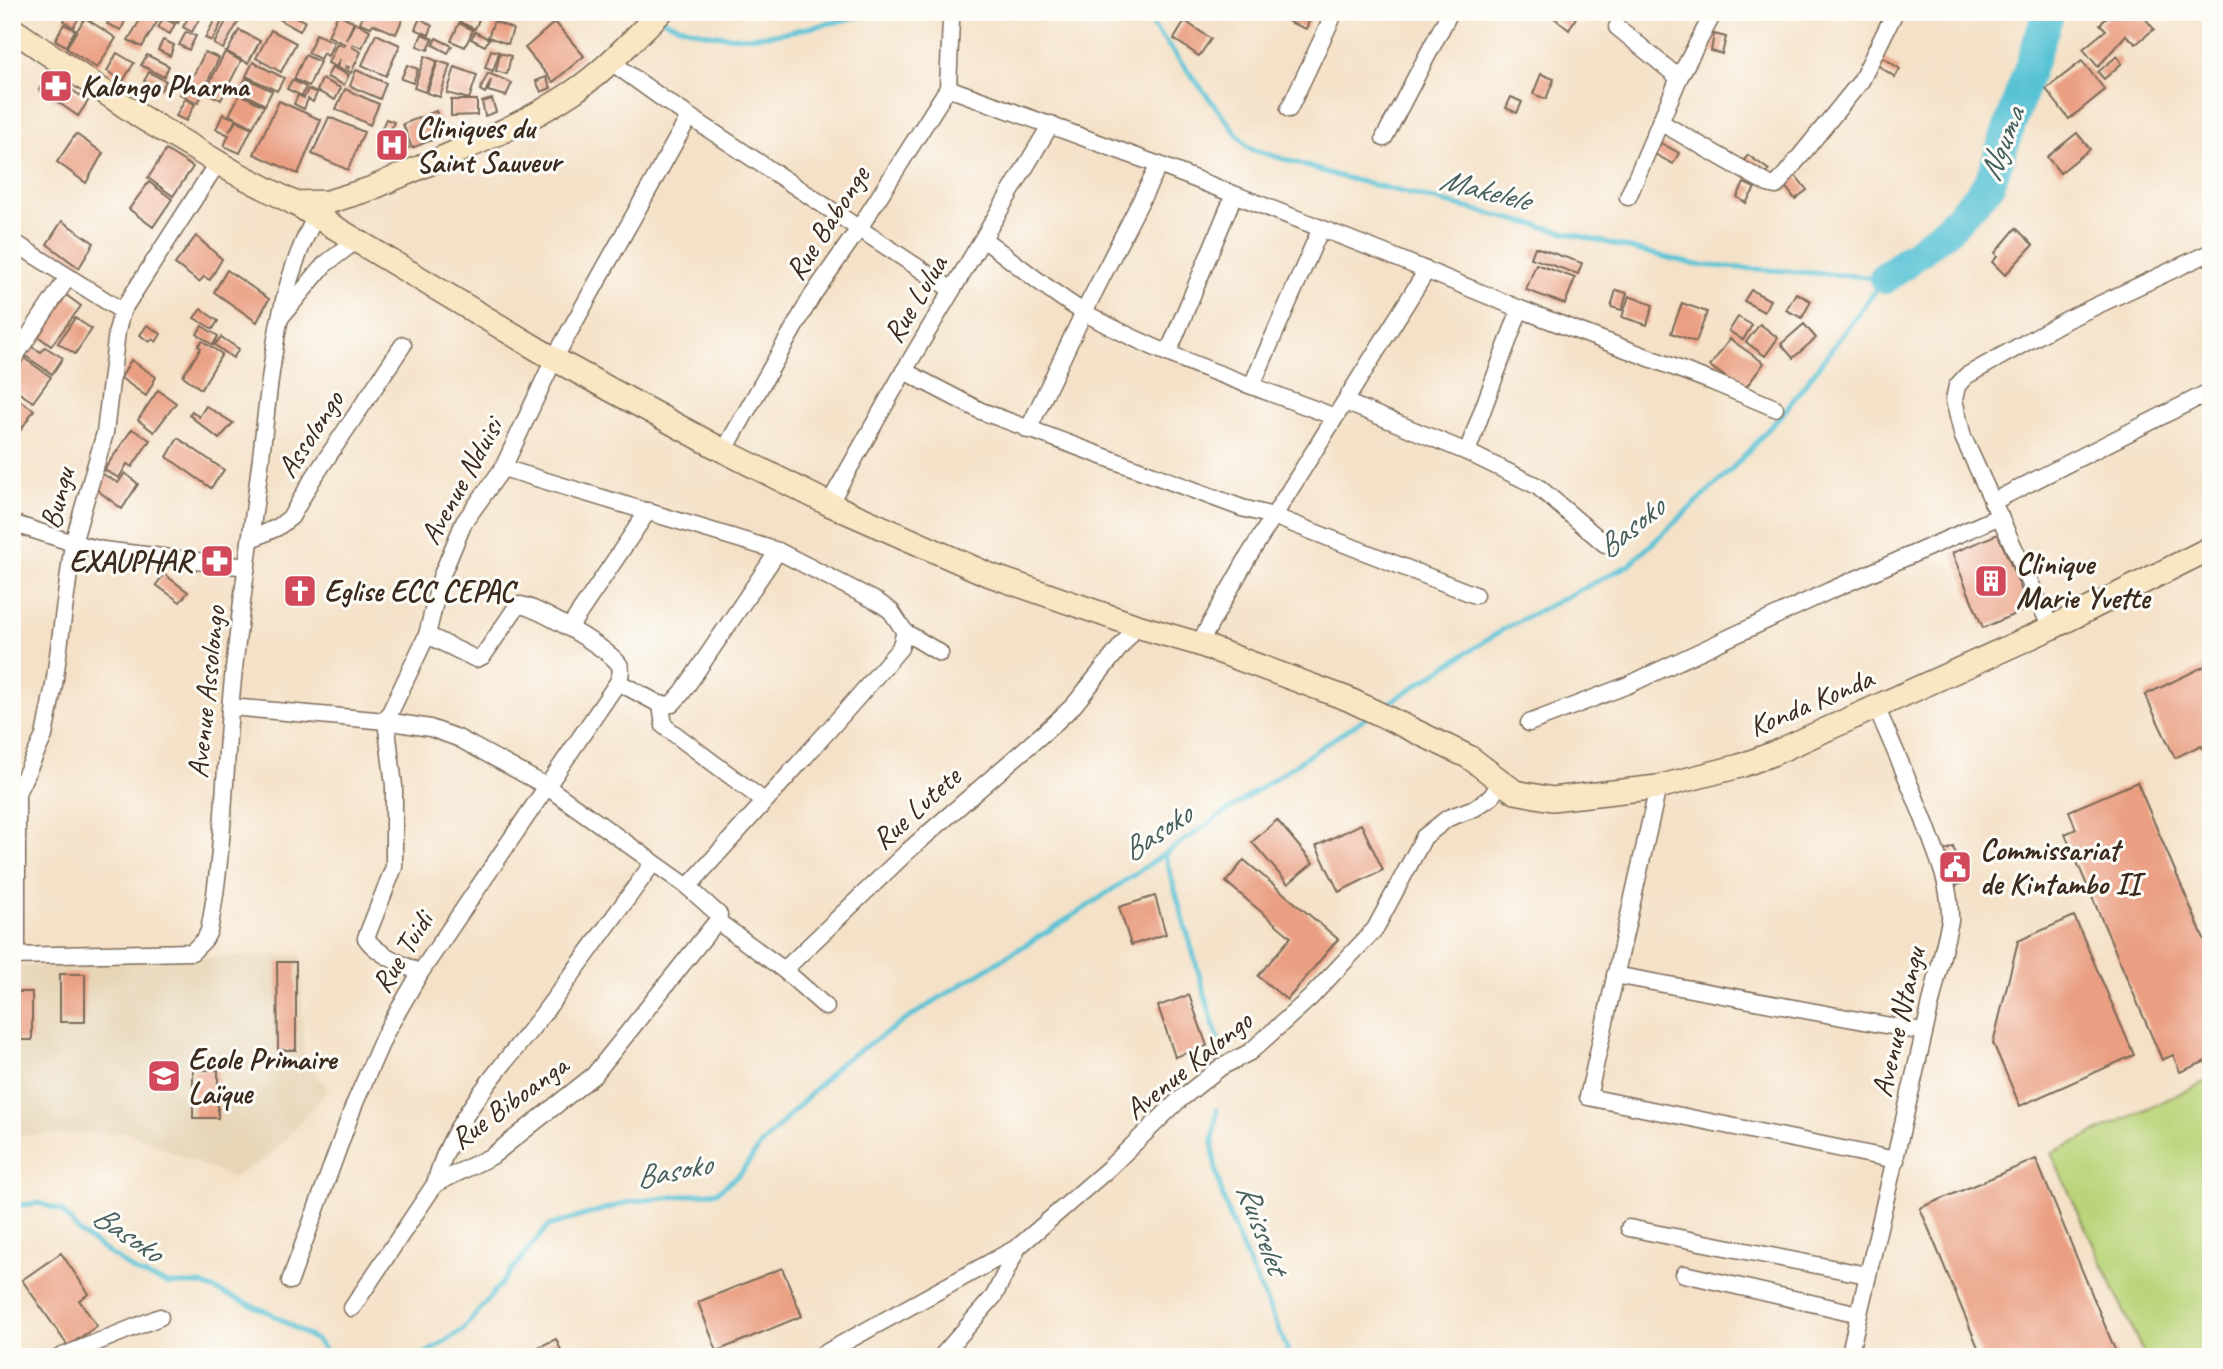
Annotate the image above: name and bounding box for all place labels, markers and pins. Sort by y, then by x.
pharmacy icon: Kalongo Pharma [37,67,75,105]
place label: Kalongo Pharma [80,67,251,105]
place label: Cliniques du Saint Sauveur [416,109,564,181]
hospital icon: Cliniques du Saint Sauveur [373,126,411,164]
place label: EXAUPHAR [69,542,197,580]
pharmacy icon: EXAUPHAR [198,542,236,580]
place label: Clinique Marie Yvette [2016,545,2152,617]
building icon: Clinique Marie Yvette [1972,562,2010,600]
church icon: Eglise ECC CEPAC [281,572,319,610]
place label: Eglise ECC CEPAC [324,572,518,610]
place label: Commissariat de Kintambo II [1980,831,2146,903]
public building icon: Commissariat de Kintambo II [1936,848,1974,886]
place label: Ecole Primaire Laïque [188,1040,338,1112]
school or university icon: Ecole Primaire Laïque [145,1057,183,1095]

